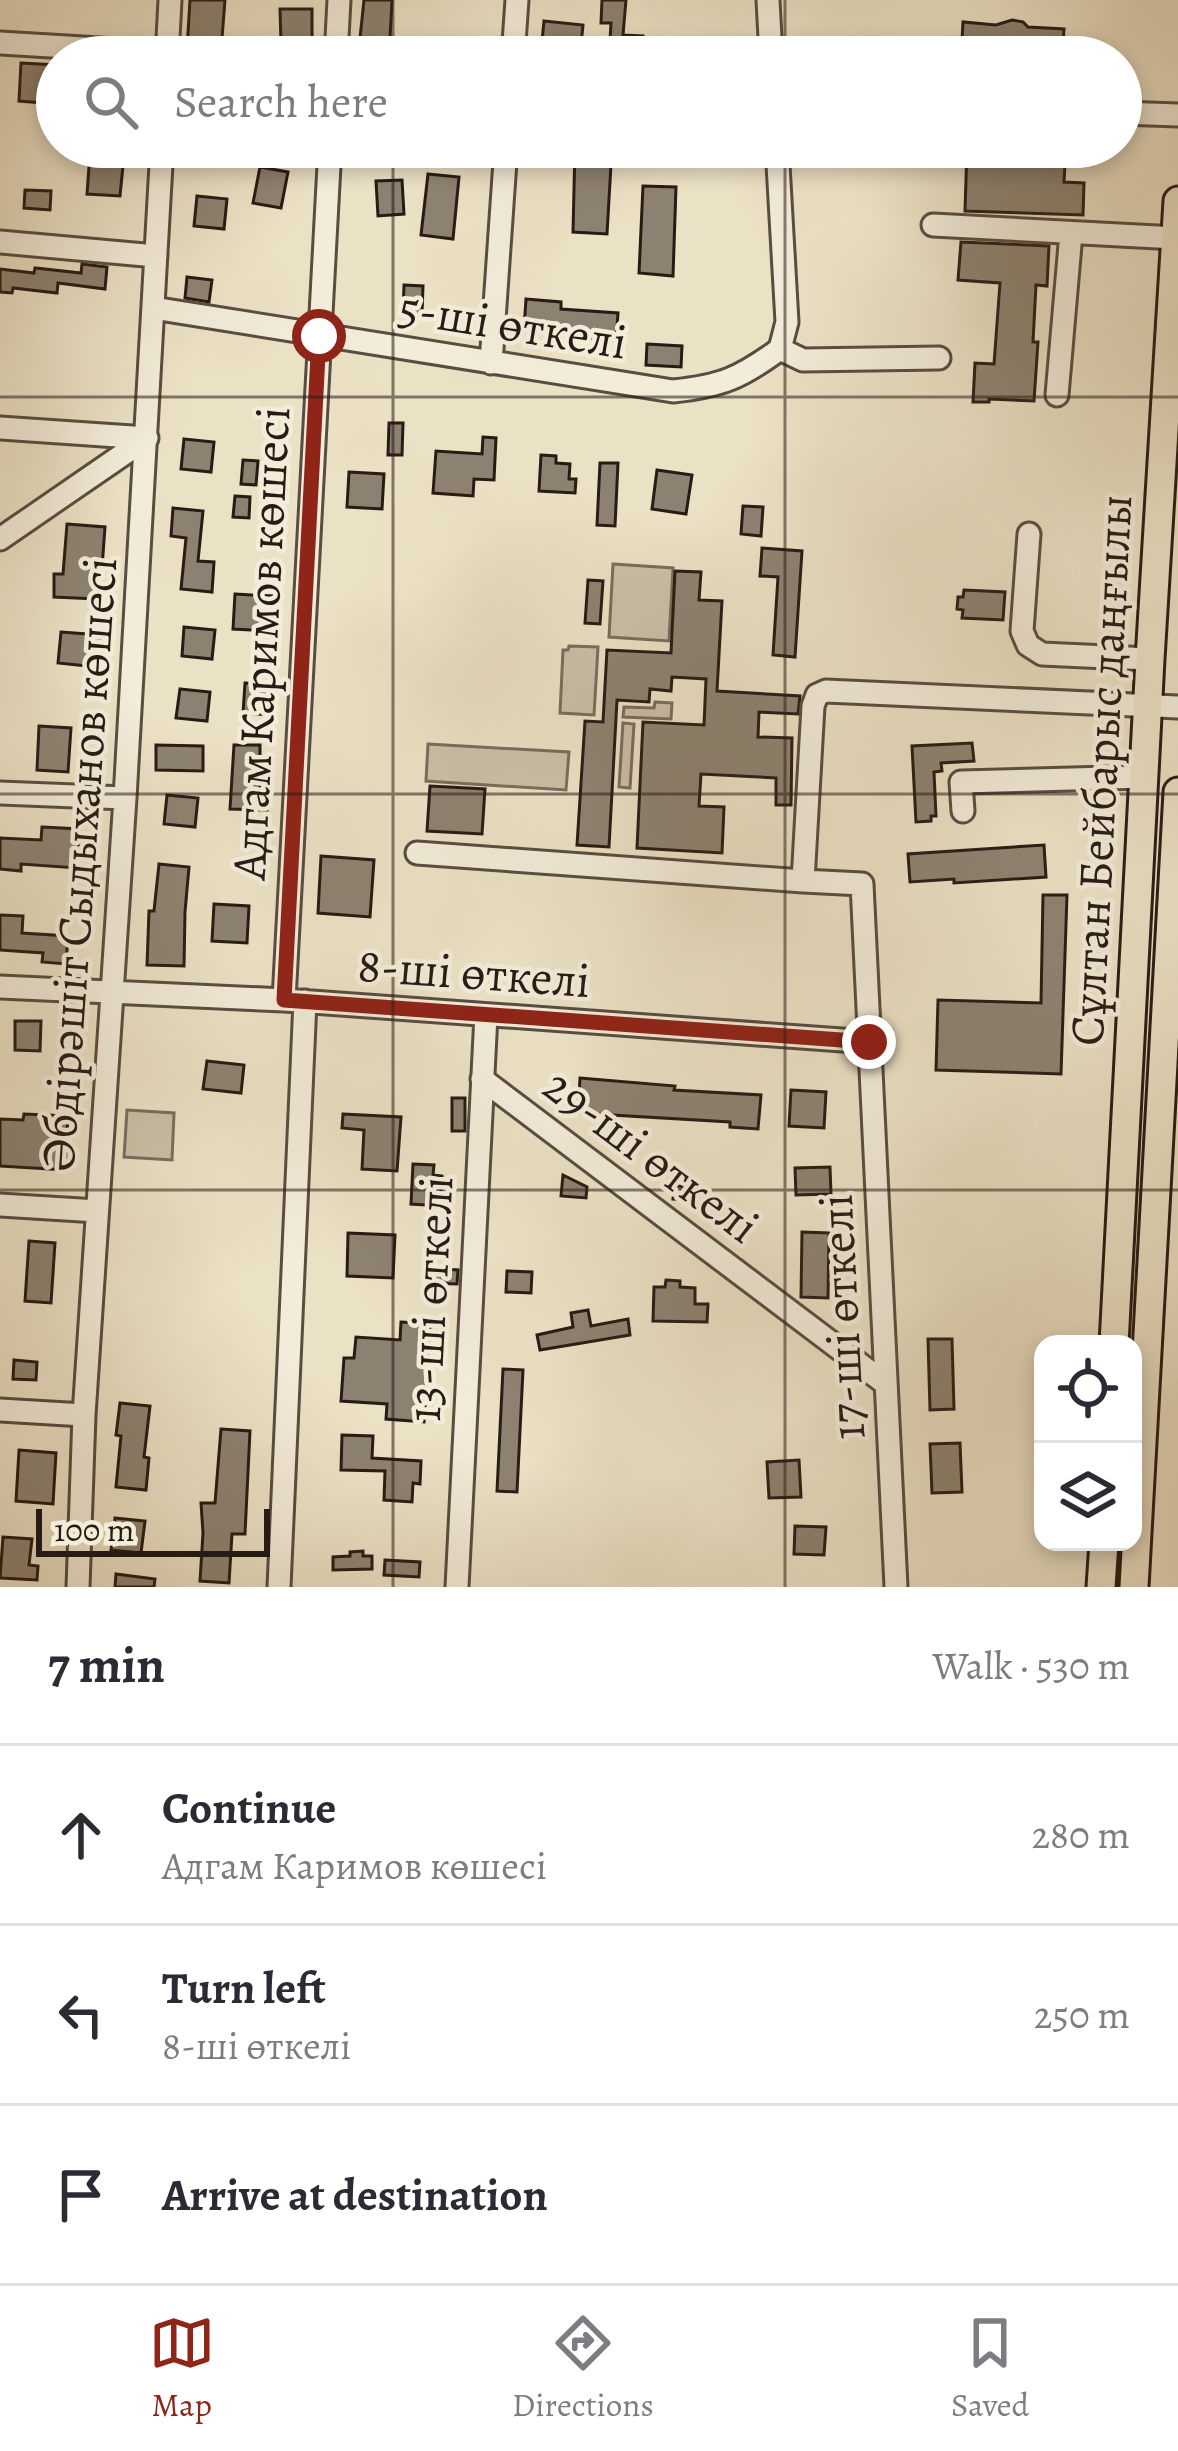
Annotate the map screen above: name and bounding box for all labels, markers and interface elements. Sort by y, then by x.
search box [36,36,1142,168]
icon: search [78,69,144,135]
text: Search here [174,71,388,133]
street label: 5-ші өткелі [394,274,632,376]
route start [292,309,346,363]
street label: Адгам Каримов көшесі [216,405,306,882]
street label: Сұлтан Бейбарыс даңғылы [1054,493,1148,1047]
street label: Әбдірәшіт Сыдыханов көшесі [25,555,133,1173]
street label: 8-ші өткелі [355,932,592,1014]
route end [842,1015,896,1069]
street label: 29-ші өткелі [530,1053,773,1259]
street label: 13-ші өткелі [391,1175,469,1424]
street label: 17-ші өткелі [803,1192,881,1442]
map controls [1034,1335,1142,1551]
button: locate [1034,1335,1142,1443]
button: layers [1034,1443,1142,1551]
scale bar [36,1503,270,1556]
text: 100 m [54,1507,134,1552]
text: 7 min [48,1630,165,1700]
text: Walk · 530 m [933,1639,1130,1692]
text: Continue [162,1777,336,1839]
icon: ahead [48,1802,114,1868]
text: 280 m [1032,1808,1130,1861]
text: Адгам Каримов көшесі [162,1839,547,1892]
text: Turn left [162,1957,326,2019]
icon: left [48,1982,114,2048]
text: 250 m [1034,1988,1130,2041]
text: 8-ші өткелі [162,2019,351,2072]
icon: arrive [48,2162,114,2228]
text: Arrive at destination [162,2164,548,2226]
tab: Map [149,2310,215,2427]
tab: Directions [512,2310,654,2427]
tab: Saved [951,2310,1029,2427]

